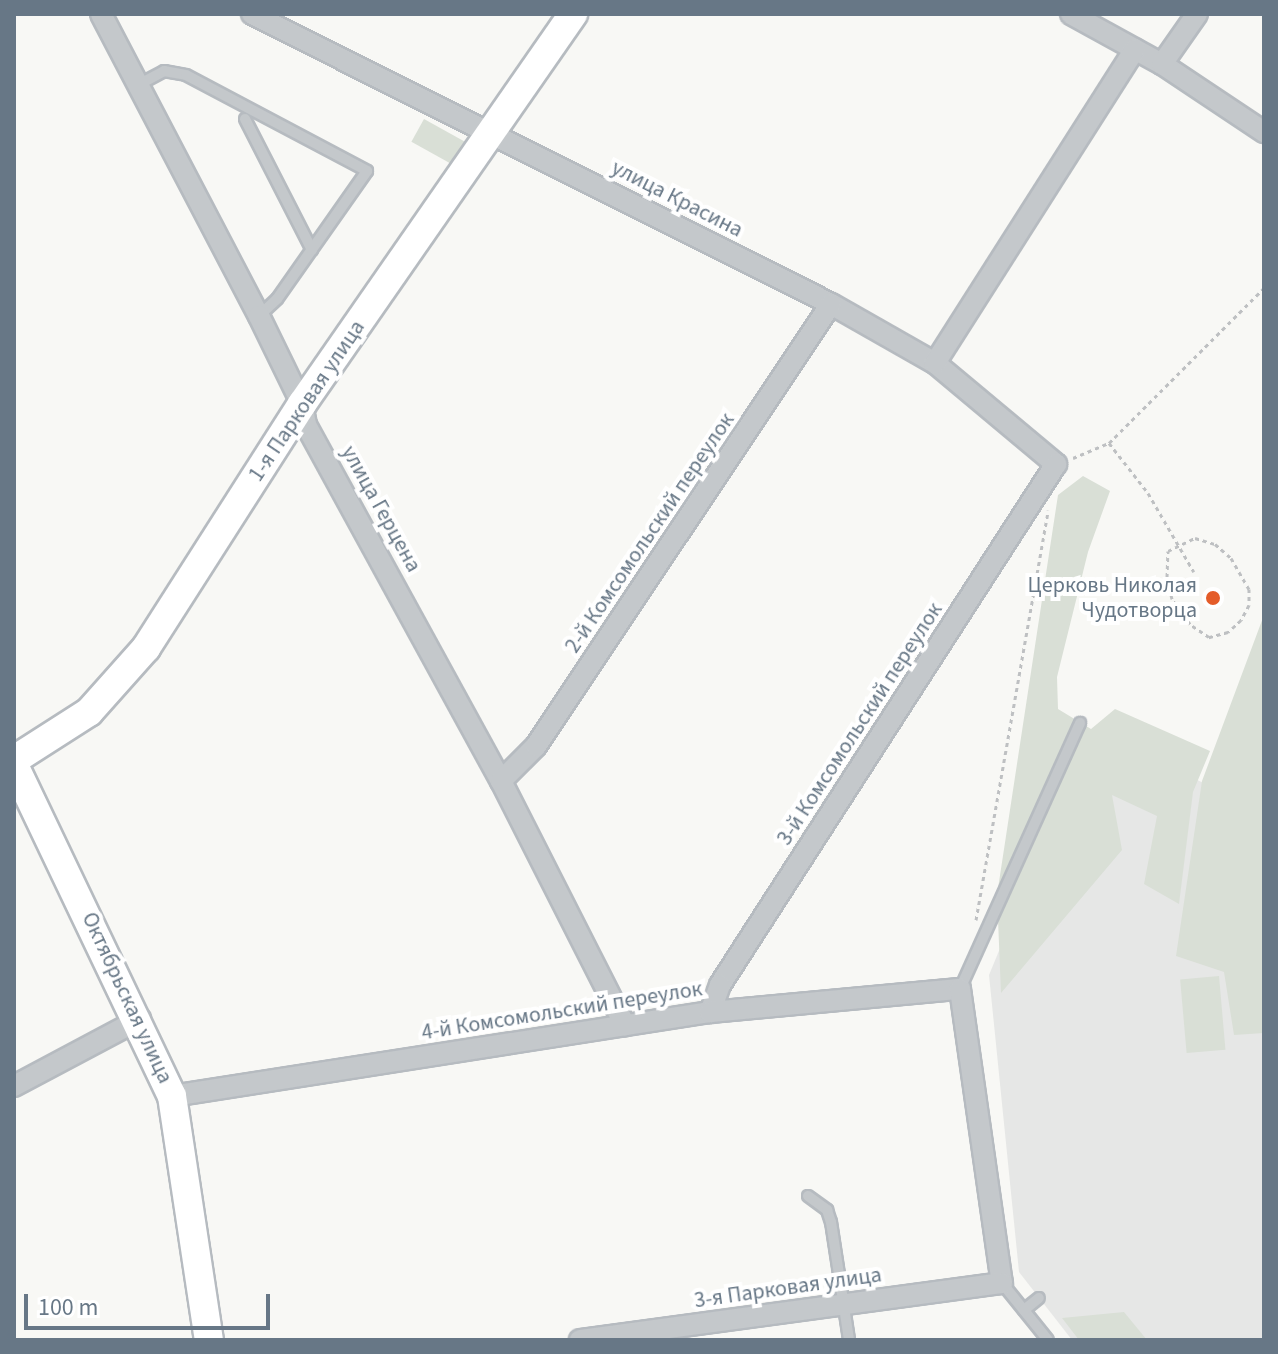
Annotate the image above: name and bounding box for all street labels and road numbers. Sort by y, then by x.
street label: улица Красина [607,155,747,243]
street label: 1-я Парковая улица [243,315,371,487]
street label: 2-й Комсомольский переулок [560,408,740,658]
street label: улица Герцена [335,441,427,577]
street label: 3-й Комсомольский переулок [772,598,948,850]
street label: Октябрьская улица [76,908,178,1088]
street label: 4-й Комсомольский переулок [420,976,704,1046]
street label: 3-я Парковая улица [693,1262,883,1314]

